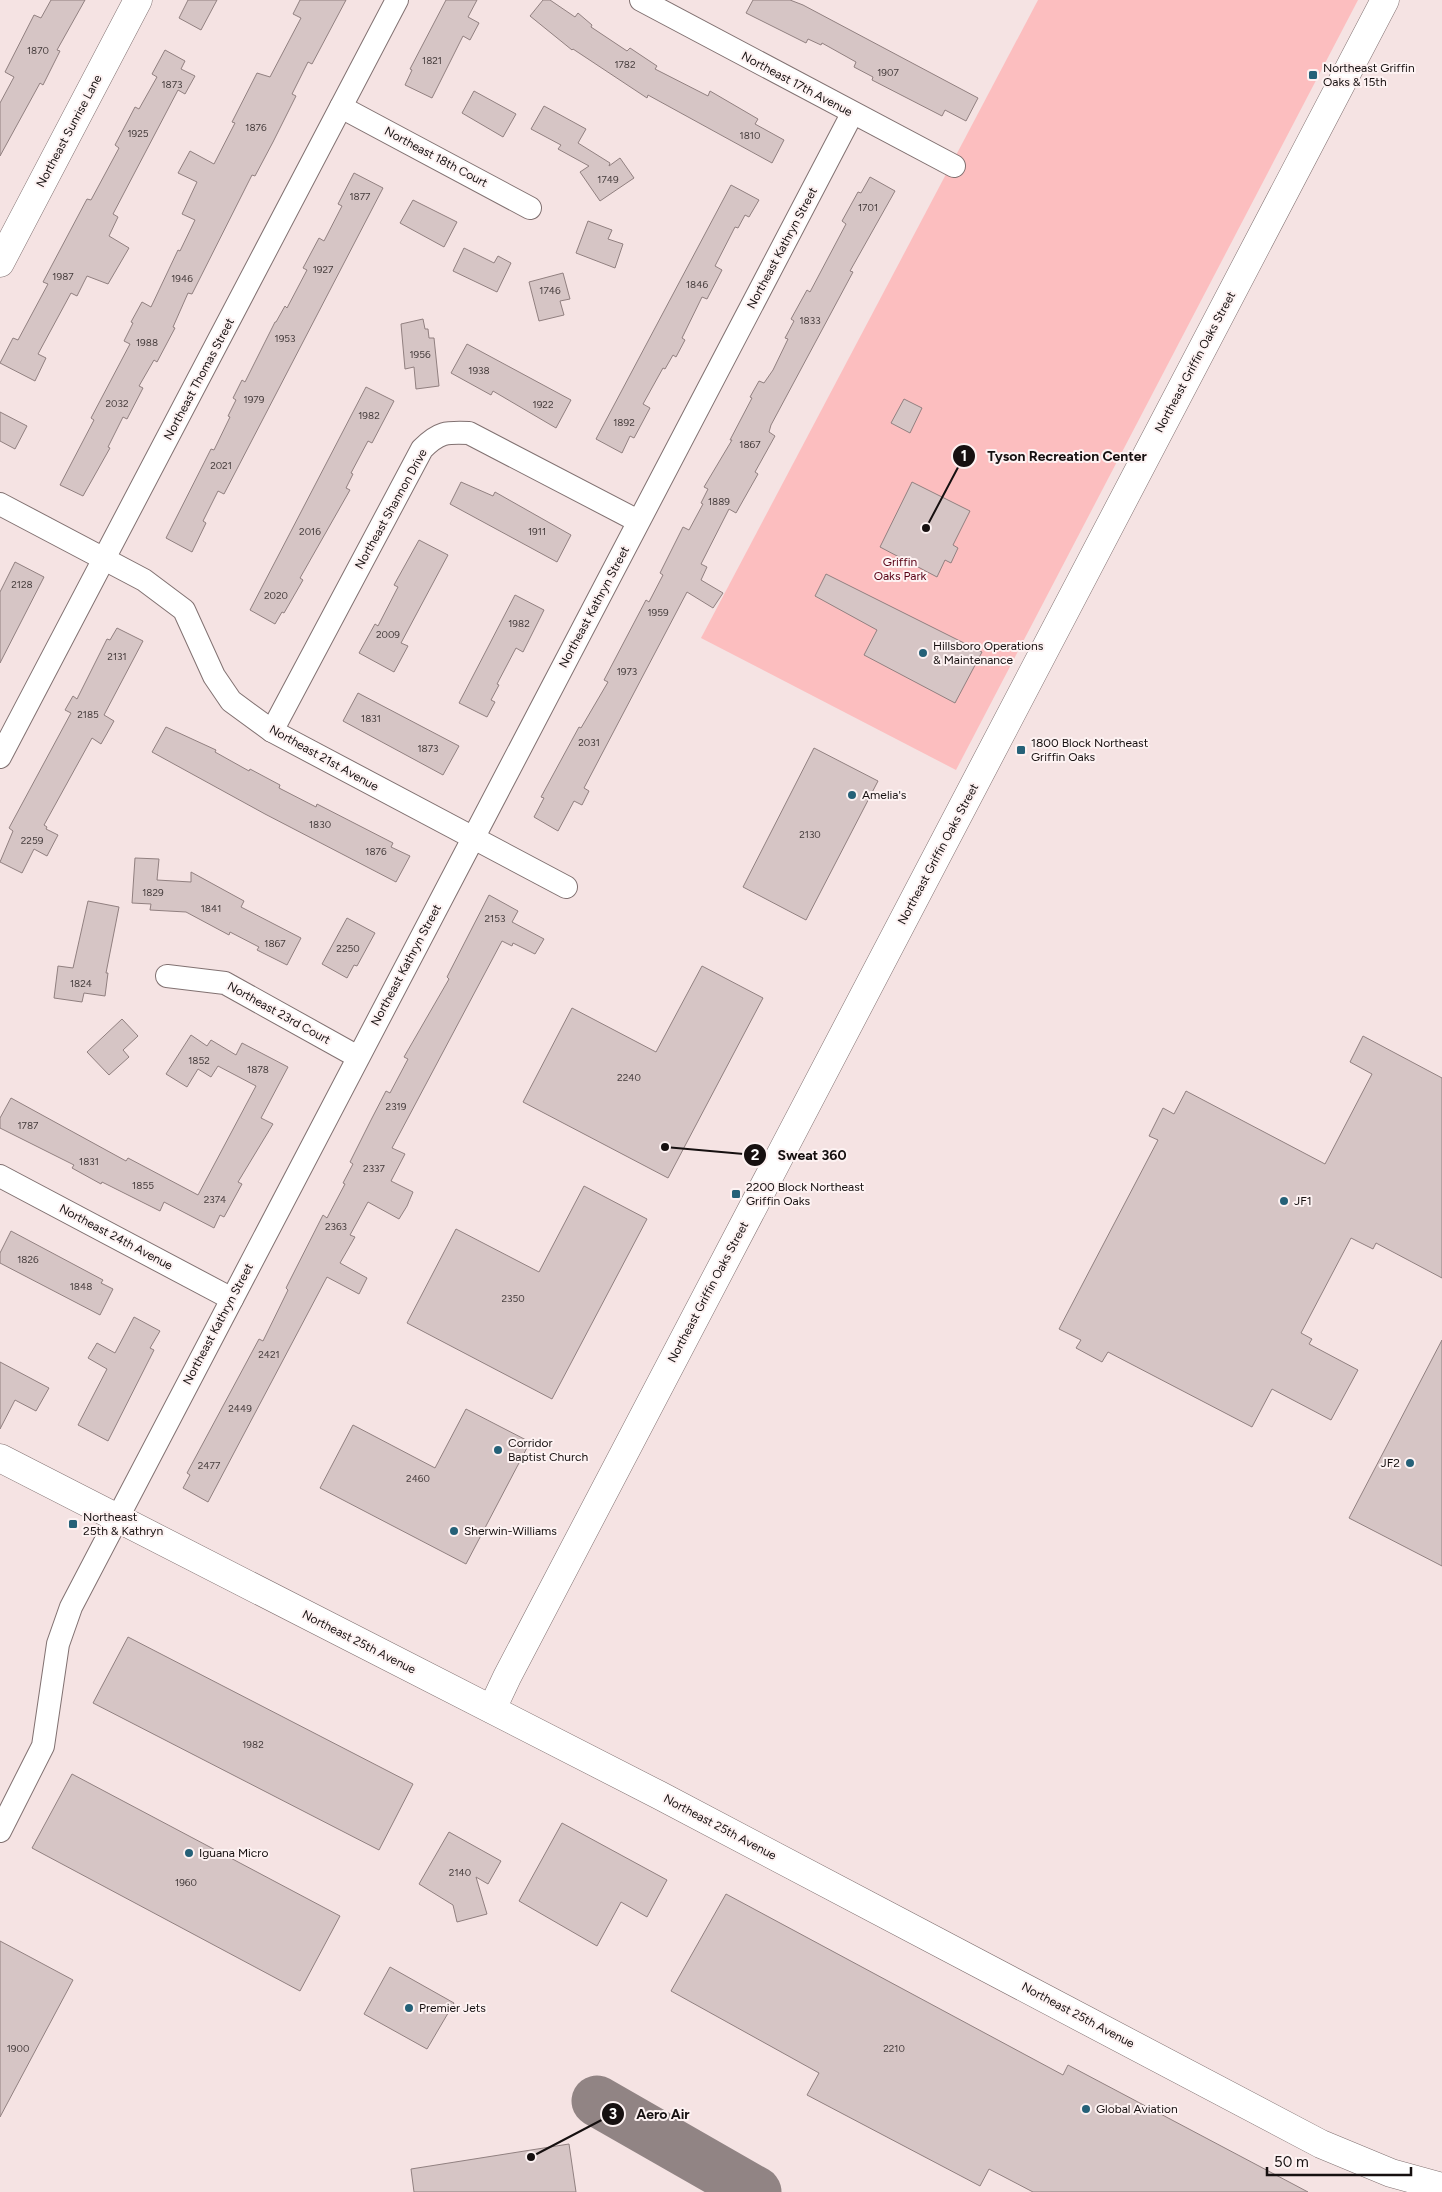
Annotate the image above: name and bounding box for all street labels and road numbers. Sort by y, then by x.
street label: Northeast 17th Avenue [739,49,855,119]
street label: Northeast Sunrise Lane [33,72,105,190]
street label: Northeast 18th Court [382,124,490,190]
street label: Northeast Kathryn Street [744,184,820,311]
street label: Northeast Griffin Oaks Street [1152,289,1238,435]
street label: Northeast Thomas Street [161,315,237,442]
street label: Northeast Shannon Drive [352,446,430,572]
street label: Northeast Kathryn Street [556,543,632,670]
street label: Northeast 21st Avenue [267,722,381,794]
street label: Northeast Griffin Oaks Street [895,781,981,927]
street label: Northeast Kathryn Street [368,901,444,1028]
street label: Northeast 23rd Court [225,979,333,1047]
street label: Northeast 24th Avenue [57,1201,175,1273]
street label: Northeast Griffin Oaks Street [665,1219,751,1365]
street label: Northeast Kathryn Street [180,1260,256,1387]
street label: Northeast 25th Avenue [300,1607,419,1677]
street label: Northeast 25th Avenue [661,1791,779,1863]
street label: Northeast 25th Avenue [1019,1979,1137,2051]

